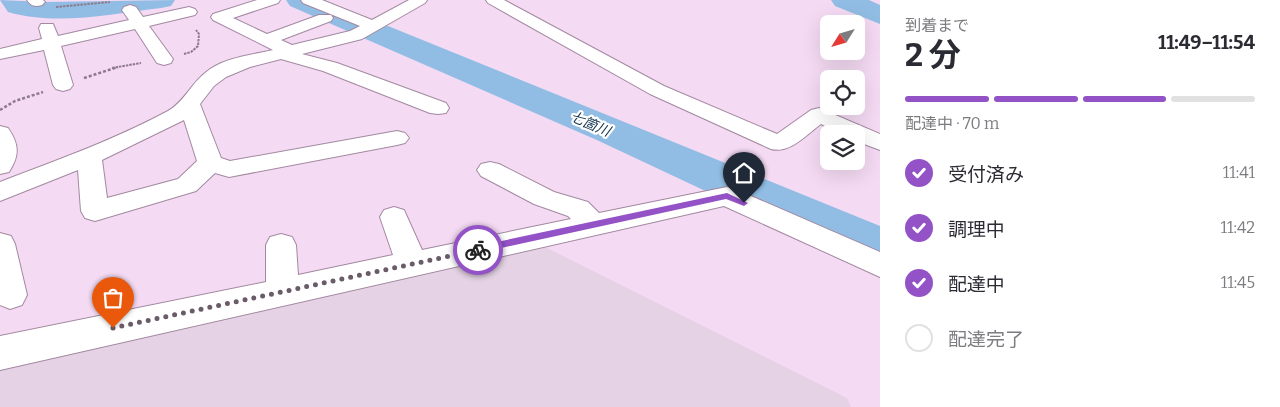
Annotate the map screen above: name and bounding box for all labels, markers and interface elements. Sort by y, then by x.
north arrow [820,15,865,60]
map controls [820,15,865,170]
text: 到着まで [905,16,969,35]
text: 11:49–11:54 [1158,31,1255,54]
text: 2 分 [905,36,961,74]
button: locate [820,70,865,115]
water label: 七箇川 [567,108,614,141]
text: 配達中 · 70 m [905,114,999,133]
button: layers [820,125,865,170]
pin [723,152,765,203]
icon: home [730,159,758,187]
icon: check [905,159,933,187]
text: 受付済み [948,163,1024,186]
text: 11:41 [1223,163,1255,182]
icon: check [905,214,933,242]
text: 調理中 [948,218,1005,241]
text: 11:42 [1221,218,1255,237]
courier [453,225,503,275]
icon: bike [464,236,492,264]
icon: check [905,269,933,297]
text: 配達中 [948,273,1005,296]
text: 11:45 [1221,273,1255,292]
pin [92,277,134,328]
icon: bag [99,284,127,312]
text: 配達完了 [948,328,1024,351]

